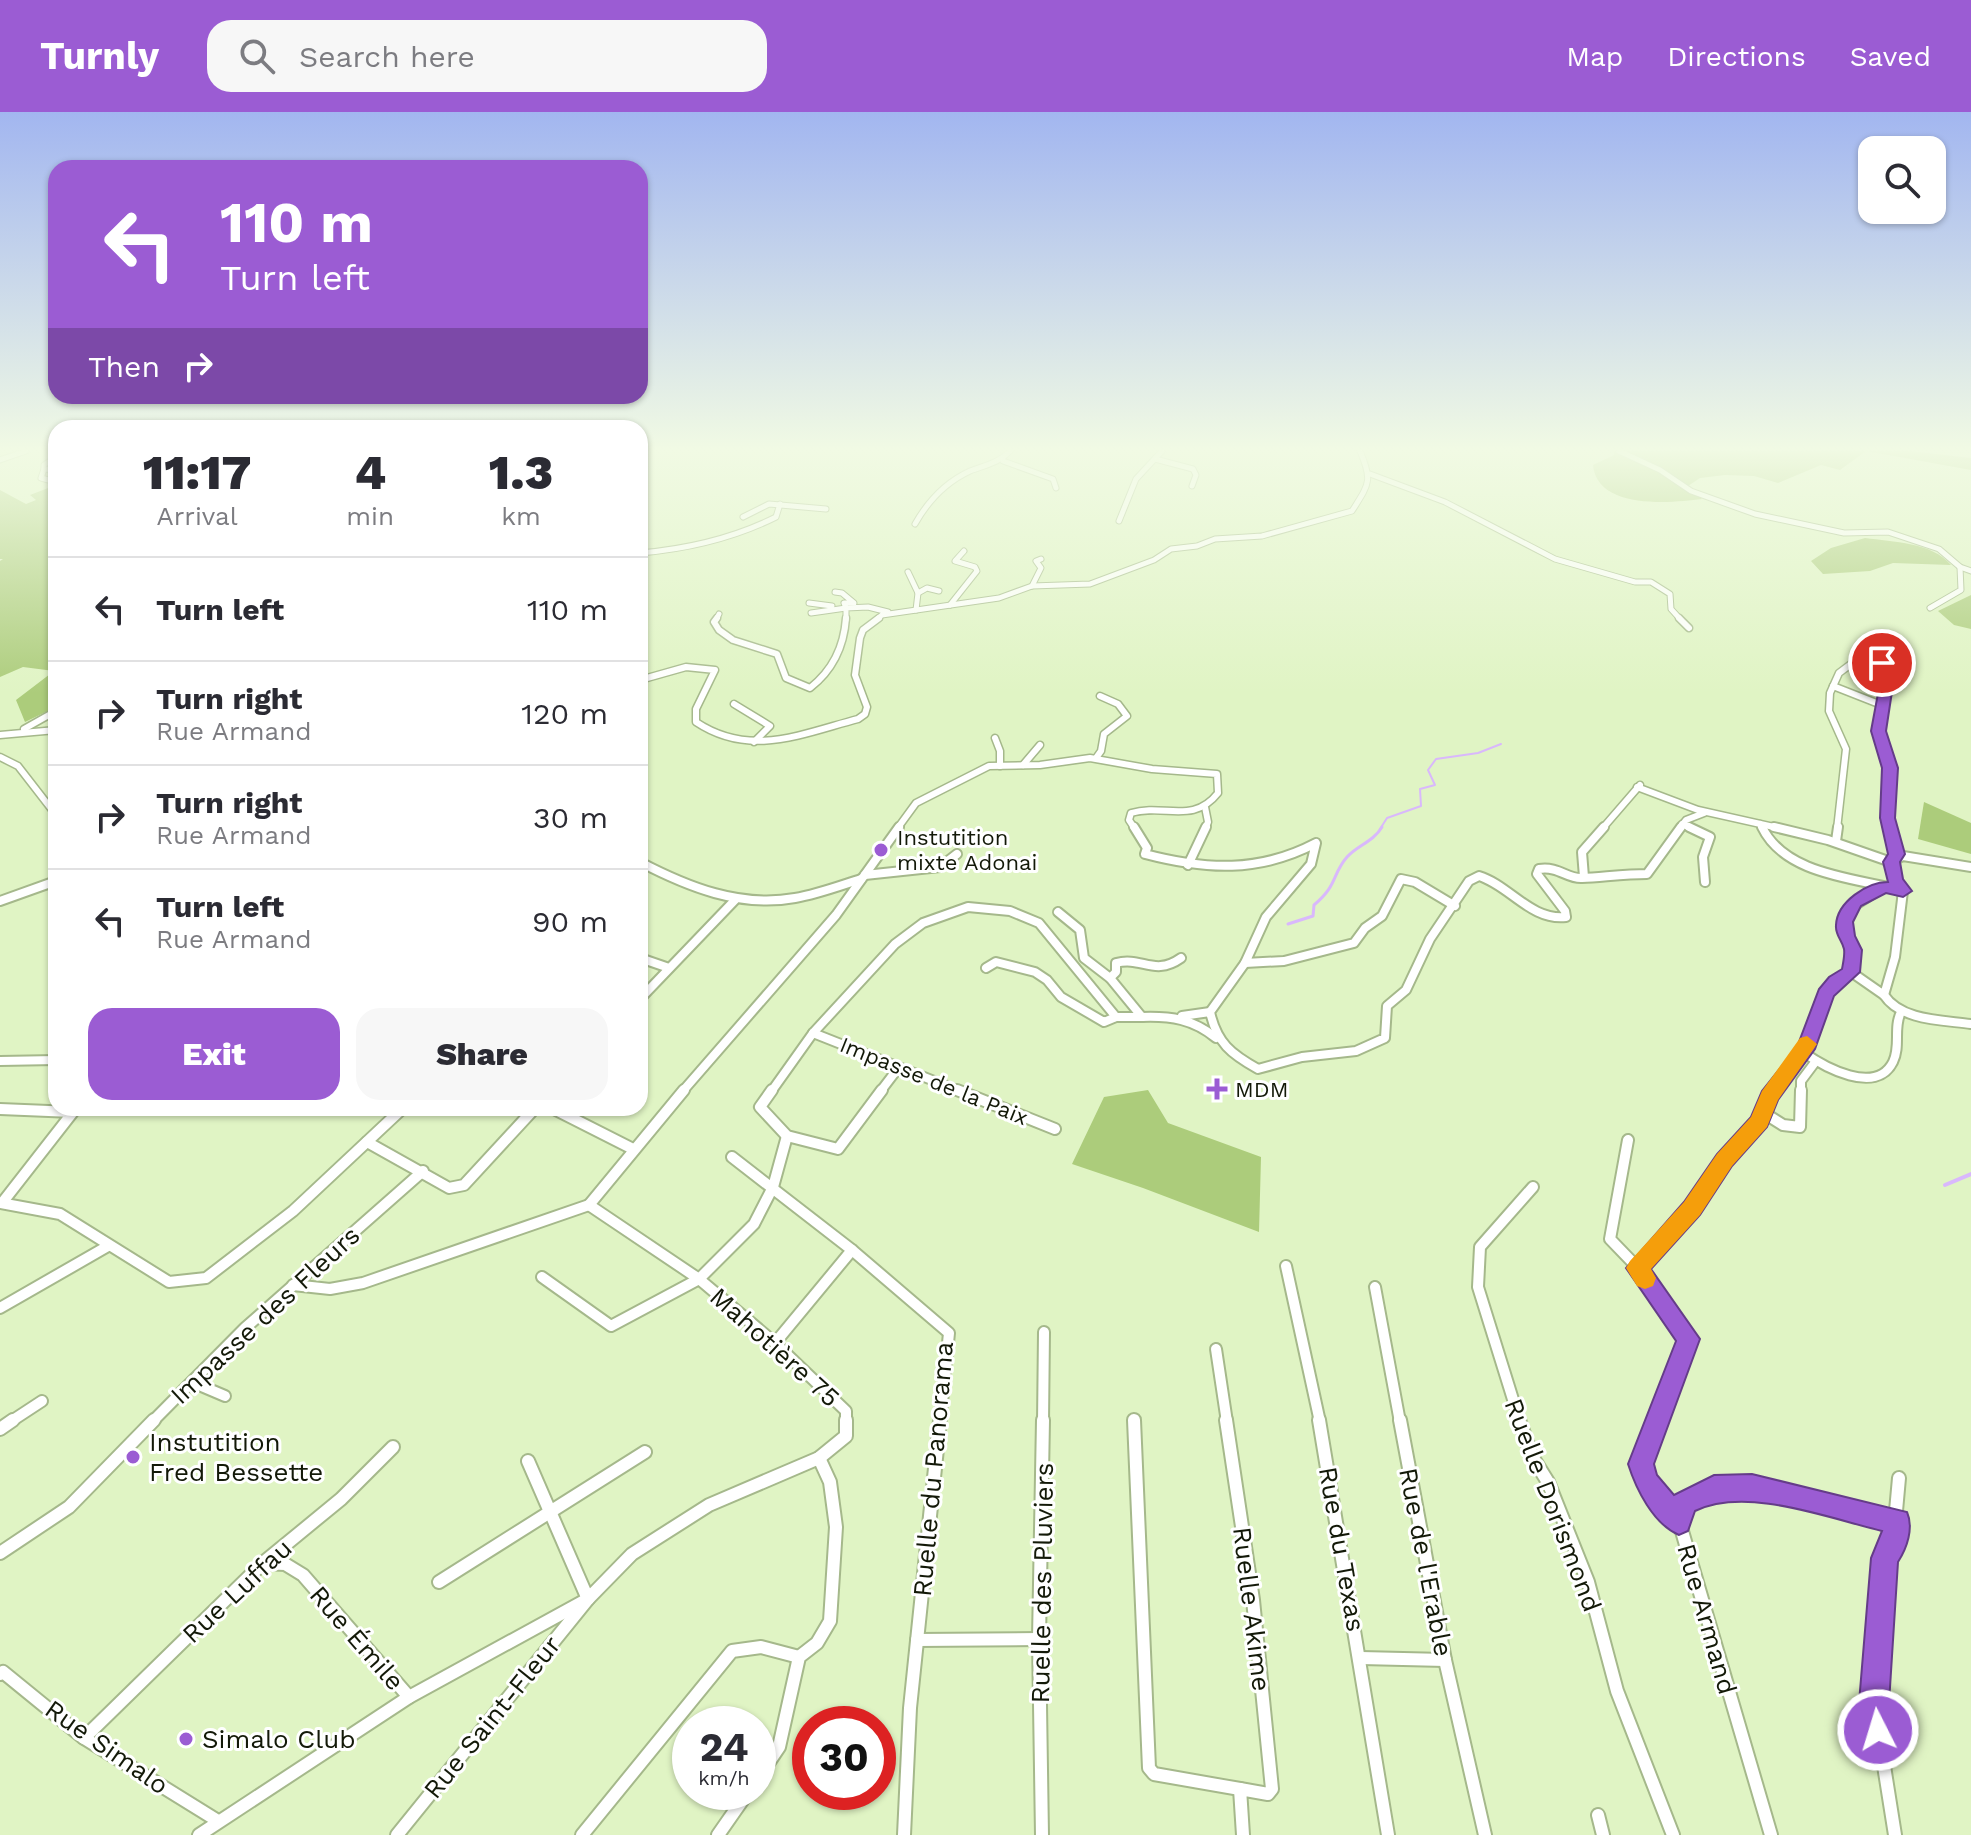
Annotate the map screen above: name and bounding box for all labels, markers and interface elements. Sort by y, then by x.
search box [207,20,767,92]
text: Turnly [40,34,159,78]
icon: search [235,34,279,78]
text: Search here [299,39,475,74]
text: Map [1566,40,1623,73]
text: Directions [1667,40,1806,73]
text: Saved [1850,40,1931,73]
map controls [1858,136,1946,224]
button: search [1858,136,1946,224]
text: 110 m [220,190,373,256]
icon: left [88,192,192,296]
text: Turn left [220,257,370,299]
icon: right [176,344,220,388]
text: Then [88,349,160,384]
text: 11:17 [143,444,252,501]
text: 4 [354,444,386,501]
text: 1.3 [489,444,553,501]
text: Arrival [157,501,238,531]
text: min [346,501,394,531]
text: km [501,501,541,531]
icon: left [88,587,132,631]
text: Turn left [156,592,284,627]
text: 110 m [527,592,608,627]
pin [1848,629,1916,697]
icon: arrive [1860,641,1904,685]
text: Turn right [156,681,302,716]
icon: right [88,691,132,735]
text: 120 m [521,696,608,731]
text: Rue Armand [156,716,312,746]
text: Turn right [156,785,302,820]
icon: right [88,795,132,839]
text: 30 m [533,800,608,835]
text: Rue Armand [156,820,312,850]
place label: Instutition mixte Adonai [897,825,1037,875]
marker: Instutition mixte Adonai [872,841,890,859]
text: Turn left [156,889,284,924]
icon: left [88,899,132,943]
text: 90 m [532,904,608,939]
text: Rue Armand [156,924,312,954]
button: Exit [88,1008,340,1100]
button: Share [356,1008,608,1100]
street label: Impasse de la Paix [836,1032,1032,1130]
place label: MDM [1235,1077,1288,1102]
marker: MDM [1206,1078,1228,1100]
street label: Impasse des Fleurs [164,1220,366,1410]
street label: Mahotière 75 [704,1281,846,1413]
street label: Ruelle du Panorama [907,1340,959,1598]
street label: Ruelle Dorismond [1498,1394,1608,1616]
place label: Instutition Fred Bessette [149,1427,323,1487]
marker: Instutition Fred Bessette [124,1448,142,1466]
street label: Ruelle des Pluviers [1025,1462,1059,1704]
street label: Rue du Texas [1313,1464,1371,1634]
street label: Rue de l'Erable [1393,1465,1459,1659]
street label: Ruelle Akime [1227,1525,1277,1693]
street label: Rue Luffau [176,1533,298,1649]
street label: Rue Armand [1671,1540,1743,1698]
street label: Rue Émile [304,1580,410,1696]
street label: Rue Saint-Fleur [417,1630,567,1804]
position arrow [1836,1688,1920,1772]
street label: Rue Simalo [40,1694,174,1800]
speed limit sign: 30 [792,1706,896,1810]
place label: Simalo Club [202,1724,356,1754]
text: 24 [699,1724,749,1771]
marker: Simalo Club [177,1730,195,1748]
text: km/h [698,1766,750,1790]

